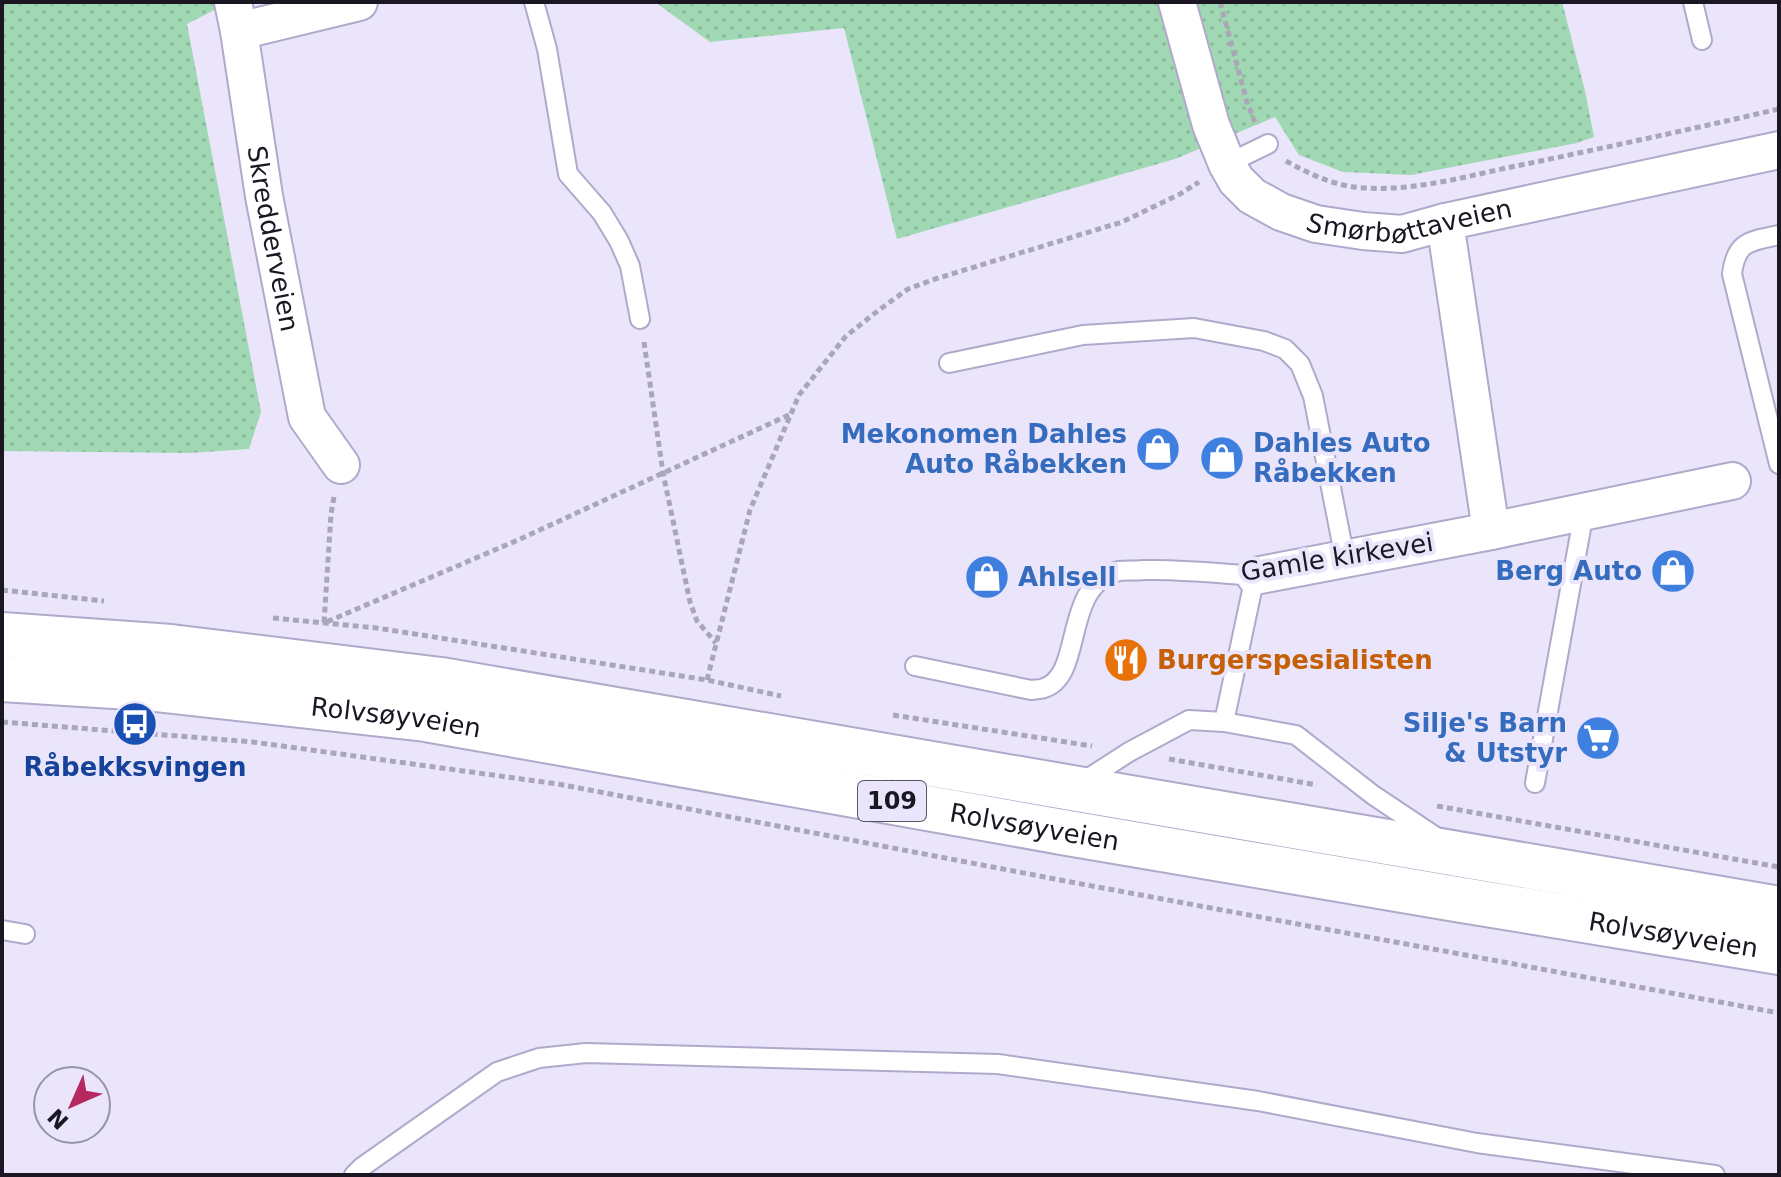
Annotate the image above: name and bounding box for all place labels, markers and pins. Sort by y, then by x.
place label: Mekonomen Dahles Auto Råbekken [841,419,1127,479]
shop icon: Mekonomen Dahles Auto Råbekken [1134,425,1182,473]
place label: Dahles Auto Råbekken [1253,428,1431,488]
shop icon: Dahles Auto Råbekken [1198,434,1246,482]
shop icon: Berg Auto [1649,547,1697,595]
shop icon: Ahlsell [963,553,1011,601]
place label: Berg Auto [1495,556,1642,586]
place label: Ahlsell [1018,562,1116,592]
restaurant icon: Burgerspesialisten [1102,636,1150,684]
place label: Burgerspesialisten [1157,645,1433,675]
bus stop icon: Råbekksvingen [111,700,159,748]
place label: Silje's Barn & Utstyr [1403,708,1567,768]
supermarket icon: Silje's Barn & Utstyr [1574,714,1622,762]
place label: Råbekksvingen [24,751,247,782]

